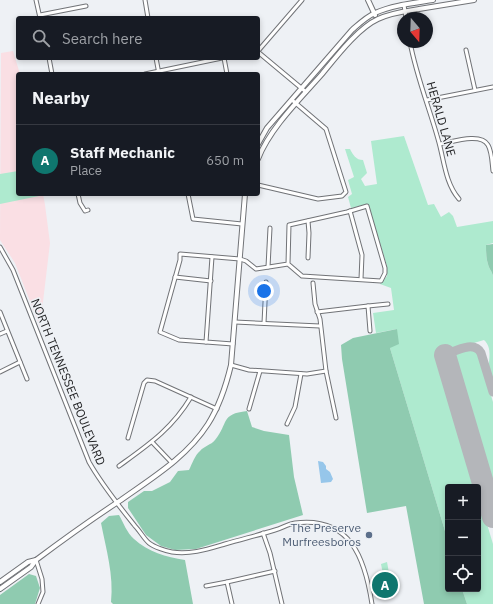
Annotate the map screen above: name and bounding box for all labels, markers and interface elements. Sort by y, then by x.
north arrow [397,12,433,48]
search box [16,16,260,60]
icon: search [30,27,52,49]
text: Search here [62,29,142,48]
street label: HERALD LANE [424,80,459,158]
text: Nearby [32,87,90,109]
text: Staff Mechanic [70,143,175,162]
text: A [41,152,49,169]
text: 650 m [206,152,244,169]
text: Place [70,162,102,179]
your location [254,281,274,301]
street label: NORTH TENNESSEE BOULEVARD [28,296,109,467]
map controls [445,484,481,592]
button: + [445,484,481,520]
place label: The Preserve Murfreesboros [282,520,361,549]
button: − [445,520,481,556]
marker: The Preserve Murfreesboros [364,530,374,540]
button: locate [445,556,481,592]
pin: A [372,570,398,600]

